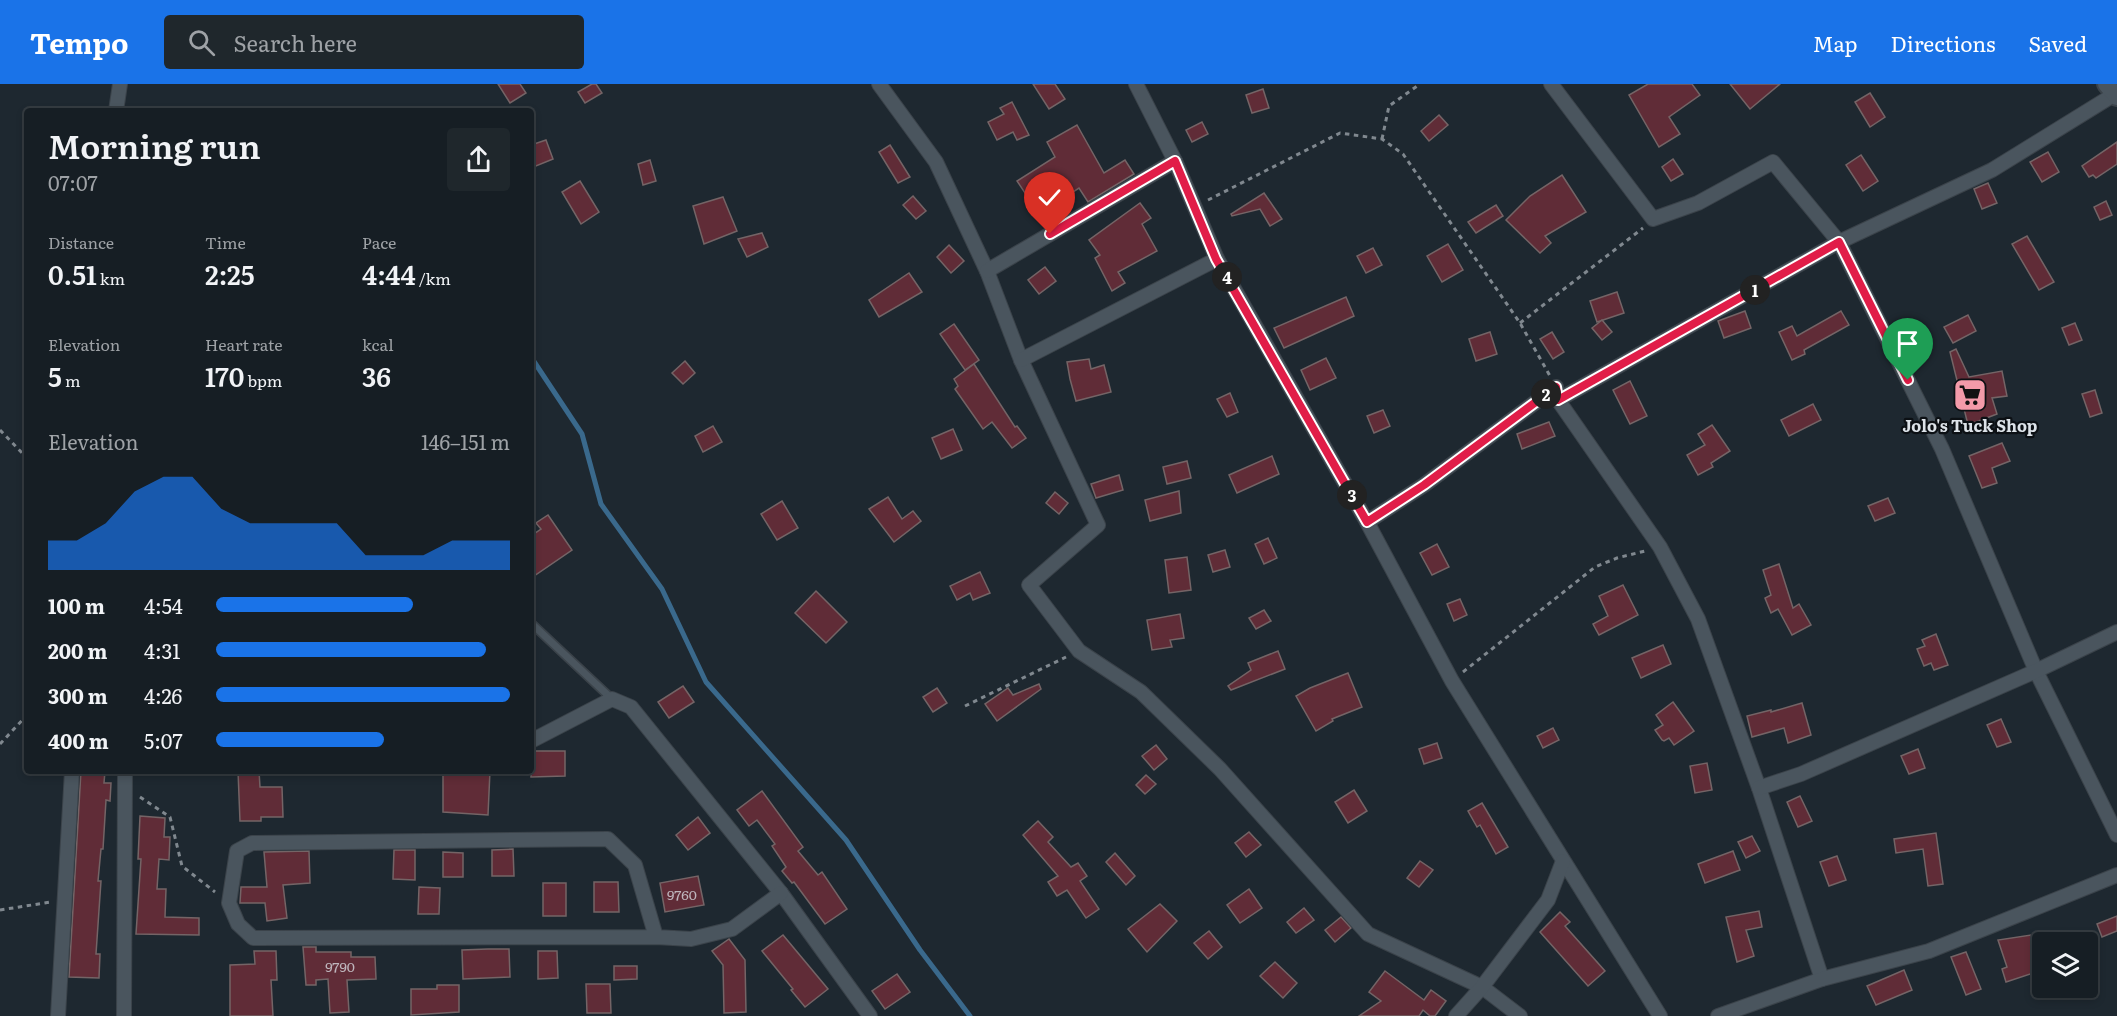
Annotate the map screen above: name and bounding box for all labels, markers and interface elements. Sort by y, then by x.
search box [164,15,584,69]
text: Tempo [30,21,128,63]
icon: search [185,26,218,59]
text: Search here [233,26,357,59]
text: Map [1813,27,1858,58]
text: Directions [1891,27,1996,58]
text: Saved [2029,27,2087,58]
text: Morning run [48,120,261,169]
button: share [447,128,510,191]
text: 07:07 [48,167,98,197]
pin [1024,172,1075,234]
icon: check [1033,181,1066,214]
text: Distance [48,230,114,254]
text: Time [205,230,246,254]
text: Pace [362,230,396,254]
text: 0.51 [48,254,97,293]
text: 2:25 [205,254,254,293]
text: 4:44 [362,254,416,293]
pin: 4 [1212,262,1242,292]
text: 4 [1222,265,1232,289]
text: km [97,266,125,290]
text: /km [416,266,451,290]
pin: 1 [1740,275,1770,305]
text: 1 [1752,278,1758,302]
pin [1882,318,1933,380]
icon: arrive [1891,327,1924,360]
text: Elevation [48,332,120,356]
text: Heart rate [205,332,283,356]
text: kcal [362,332,394,356]
text: 5 [48,356,62,395]
text: 170 [205,356,244,395]
text: 36 [362,356,391,395]
text: m [62,368,81,392]
text: bpm [244,368,282,392]
supermarket icon: Jolo's Tuck Shop [1952,377,1988,413]
pin: 2 [1531,379,1561,409]
text: 2 [1542,382,1550,406]
place label: Jolo's Tuck Shop [1903,413,2037,437]
text: Elevation [48,426,138,456]
text: 146–151 m [421,426,510,456]
pin: 3 [1337,480,1367,510]
text: 3 [1348,483,1356,507]
text: 100 m [48,590,105,620]
text: 4:54 [144,590,183,620]
text: 200 m [48,635,107,665]
text: 4:31 [144,635,180,665]
text: 300 m [48,680,108,710]
text: 4:26 [144,680,182,710]
text: 400 m [48,725,109,755]
text: 5:07 [144,725,183,755]
house number: 9760 [667,884,697,904]
map controls [2032,932,2098,998]
button: layers [2032,932,2098,998]
house number: 9790 [325,956,355,976]

